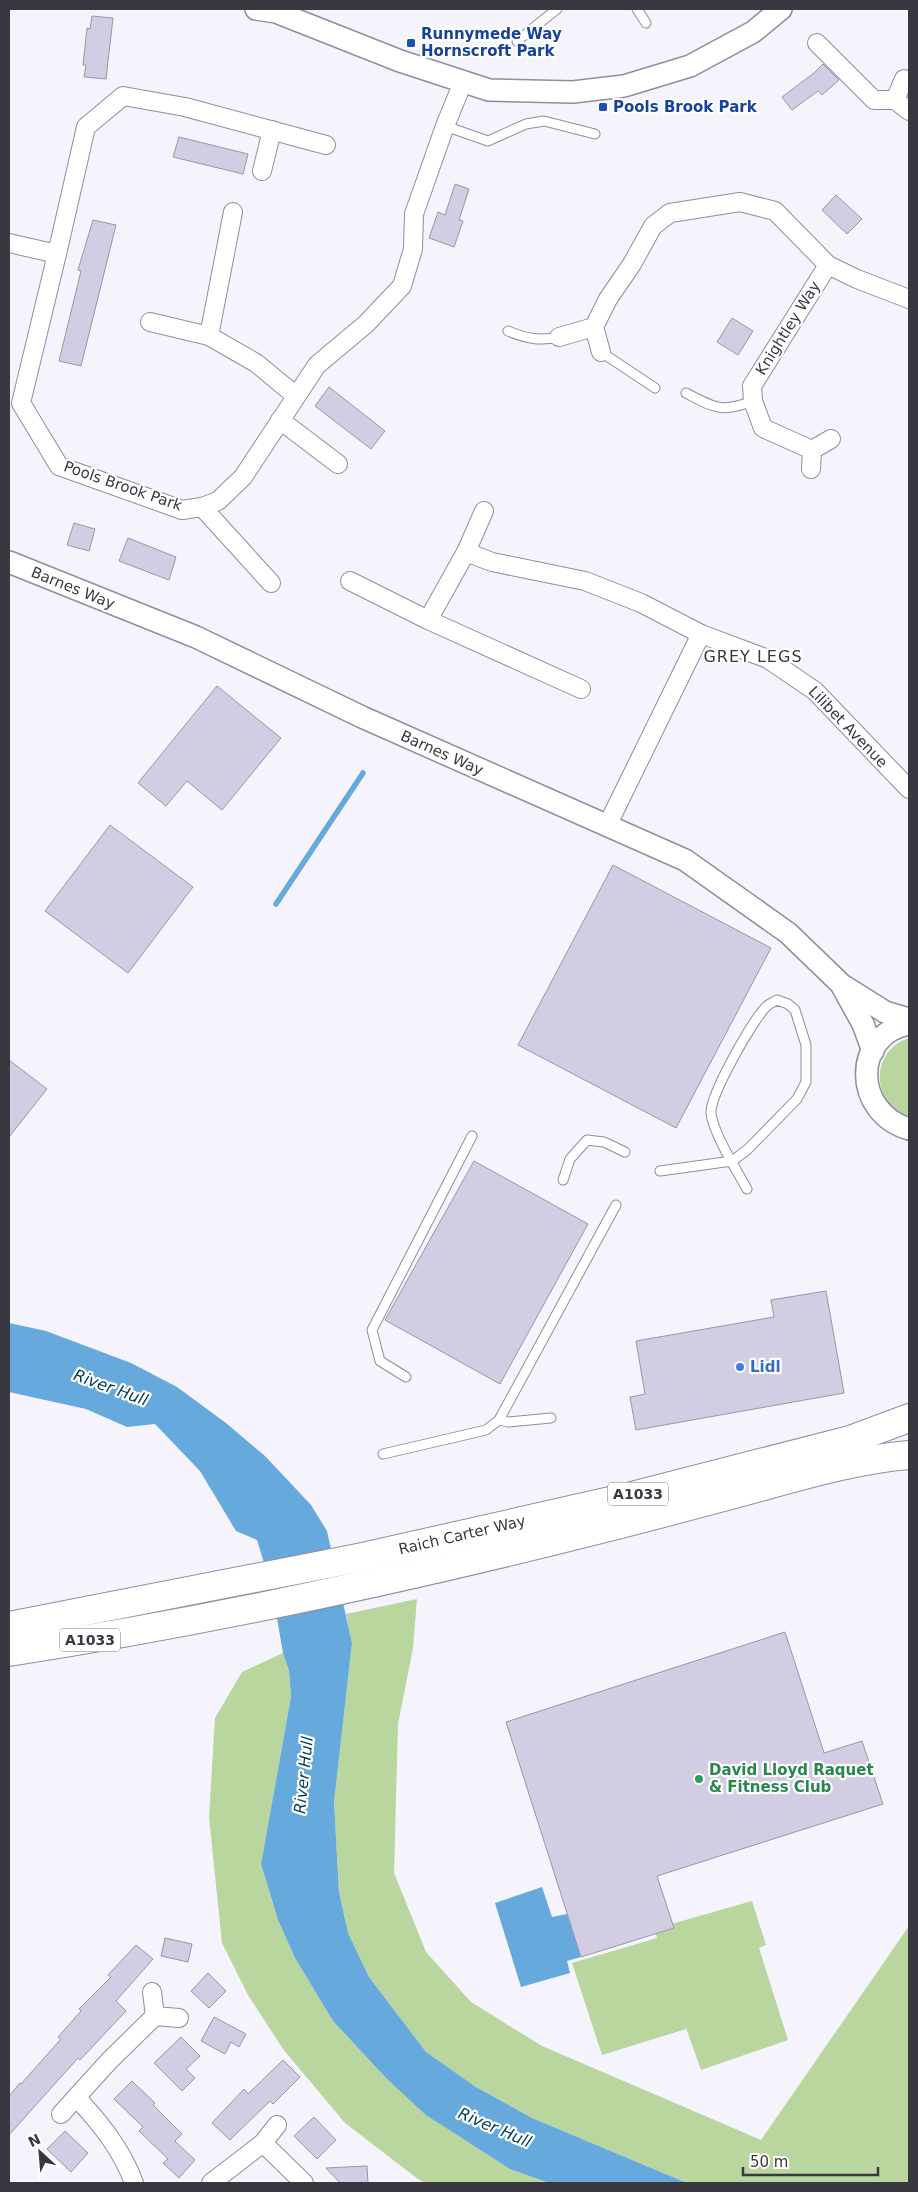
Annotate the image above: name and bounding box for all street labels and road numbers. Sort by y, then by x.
street label: Knightley Way [752,278,824,378]
street label: Pools Brook Park [61,457,185,515]
street label: Barnes Way [29,563,118,613]
street label: Lilibet Avenue [805,683,891,771]
street label: Barnes Way [398,727,486,779]
road number: A1033 [608,1482,668,1506]
street label: Raich Carter Way [397,1512,527,1558]
road number: A1033 [60,1628,120,1652]

